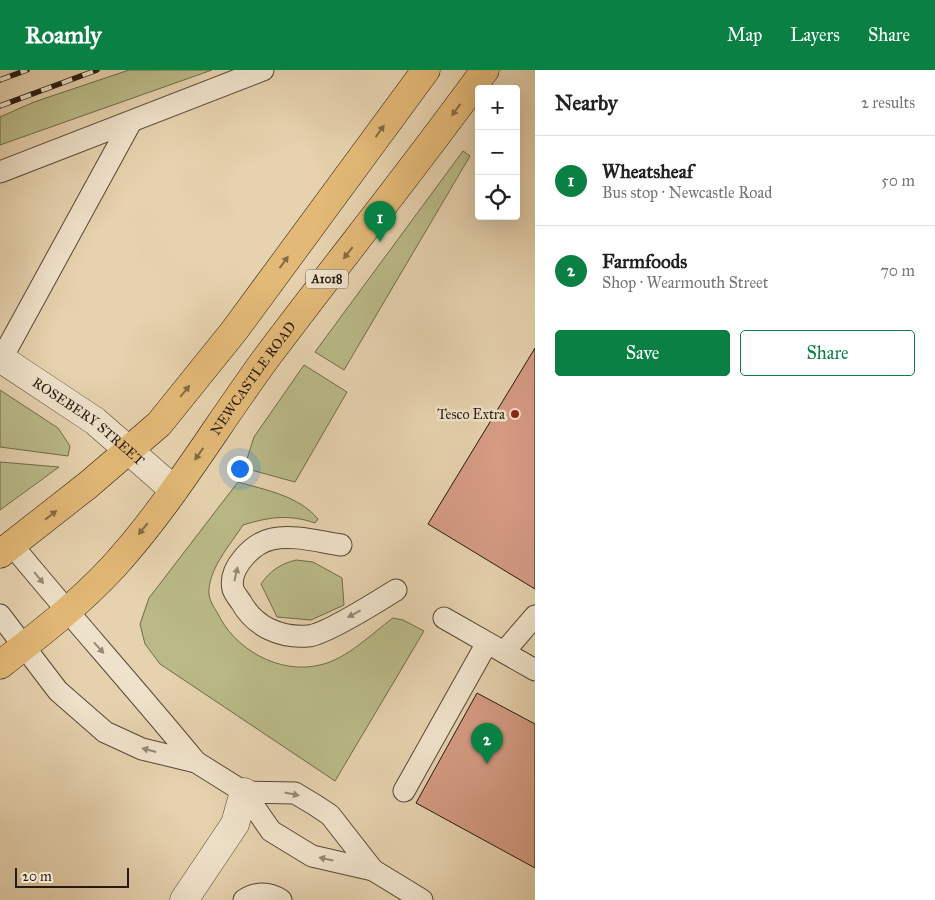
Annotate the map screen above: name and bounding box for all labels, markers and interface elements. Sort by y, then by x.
text: Roamly [25,20,102,50]
text: Map [727,24,762,46]
text: Layers [790,24,840,46]
text: Share [868,24,910,46]
map controls [475,85,520,220]
button: + [475,85,520,130]
text: Nearby [555,90,618,116]
text: 2 results [861,93,915,112]
one-way arrow [452,103,462,116]
one-way arrow [375,124,385,138]
button: − [475,130,520,175]
text: Wheatsheaf [602,160,693,183]
text: 1 [568,171,574,190]
text: 50 m [881,171,915,190]
button: locate [475,175,520,220]
text: Bus stop · Newcastle Road [602,183,772,202]
pin: 1 [364,201,396,242]
one-way arrow [342,246,353,259]
text: Farmfoods [602,250,687,273]
one-way arrow [279,256,290,269]
text: 2 [567,261,575,280]
text: 70 m [880,261,915,280]
road number: A1018 [306,270,348,288]
text: Shop · Wearmouth Street [602,273,768,292]
street label: NEWCASTLE ROAD [207,318,299,438]
button: Save [555,330,730,376]
button: Share [740,330,915,376]
street label: ROSEBERY STREET [29,374,148,469]
one-way arrow [180,385,191,398]
place label: Tesco Extra [437,406,505,423]
marker: Tesco Extra [509,408,521,420]
one-way arrow [194,447,204,461]
your location [227,456,253,482]
one-way arrow [44,509,57,520]
one-way arrow [138,522,149,535]
one-way arrow [232,566,240,581]
one-way arrow [34,571,45,584]
one-way arrow [347,610,362,618]
one-way arrow [93,641,105,653]
pin: 2 [471,723,503,764]
one-way arrow [141,746,156,754]
one-way arrow [284,791,300,799]
one-way arrow [317,855,333,863]
scale bar [15,865,129,888]
text: 20 m [22,868,52,885]

